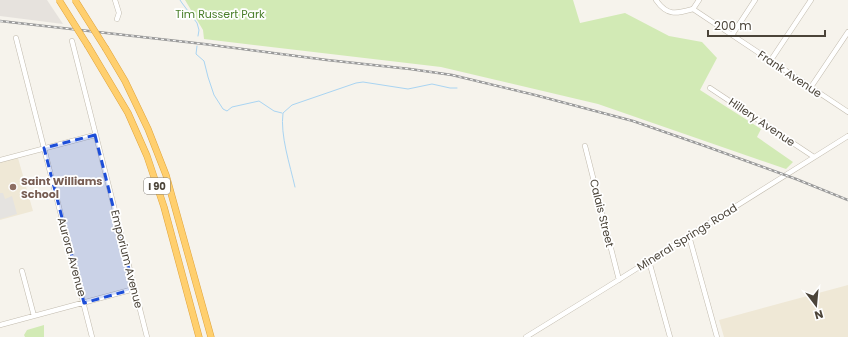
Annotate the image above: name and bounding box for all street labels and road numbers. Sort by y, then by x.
street label: Frank Avenue [755,47,825,101]
street label: Hillery Avenue [726,94,799,150]
street label: Calais Street [586,177,618,249]
road number: I 90 [144,178,170,194]
street label: Mineral Springs Road [634,200,740,274]
street label: Emporium Avenue [107,208,147,310]
street label: Aurora Avenue [54,216,90,299]

